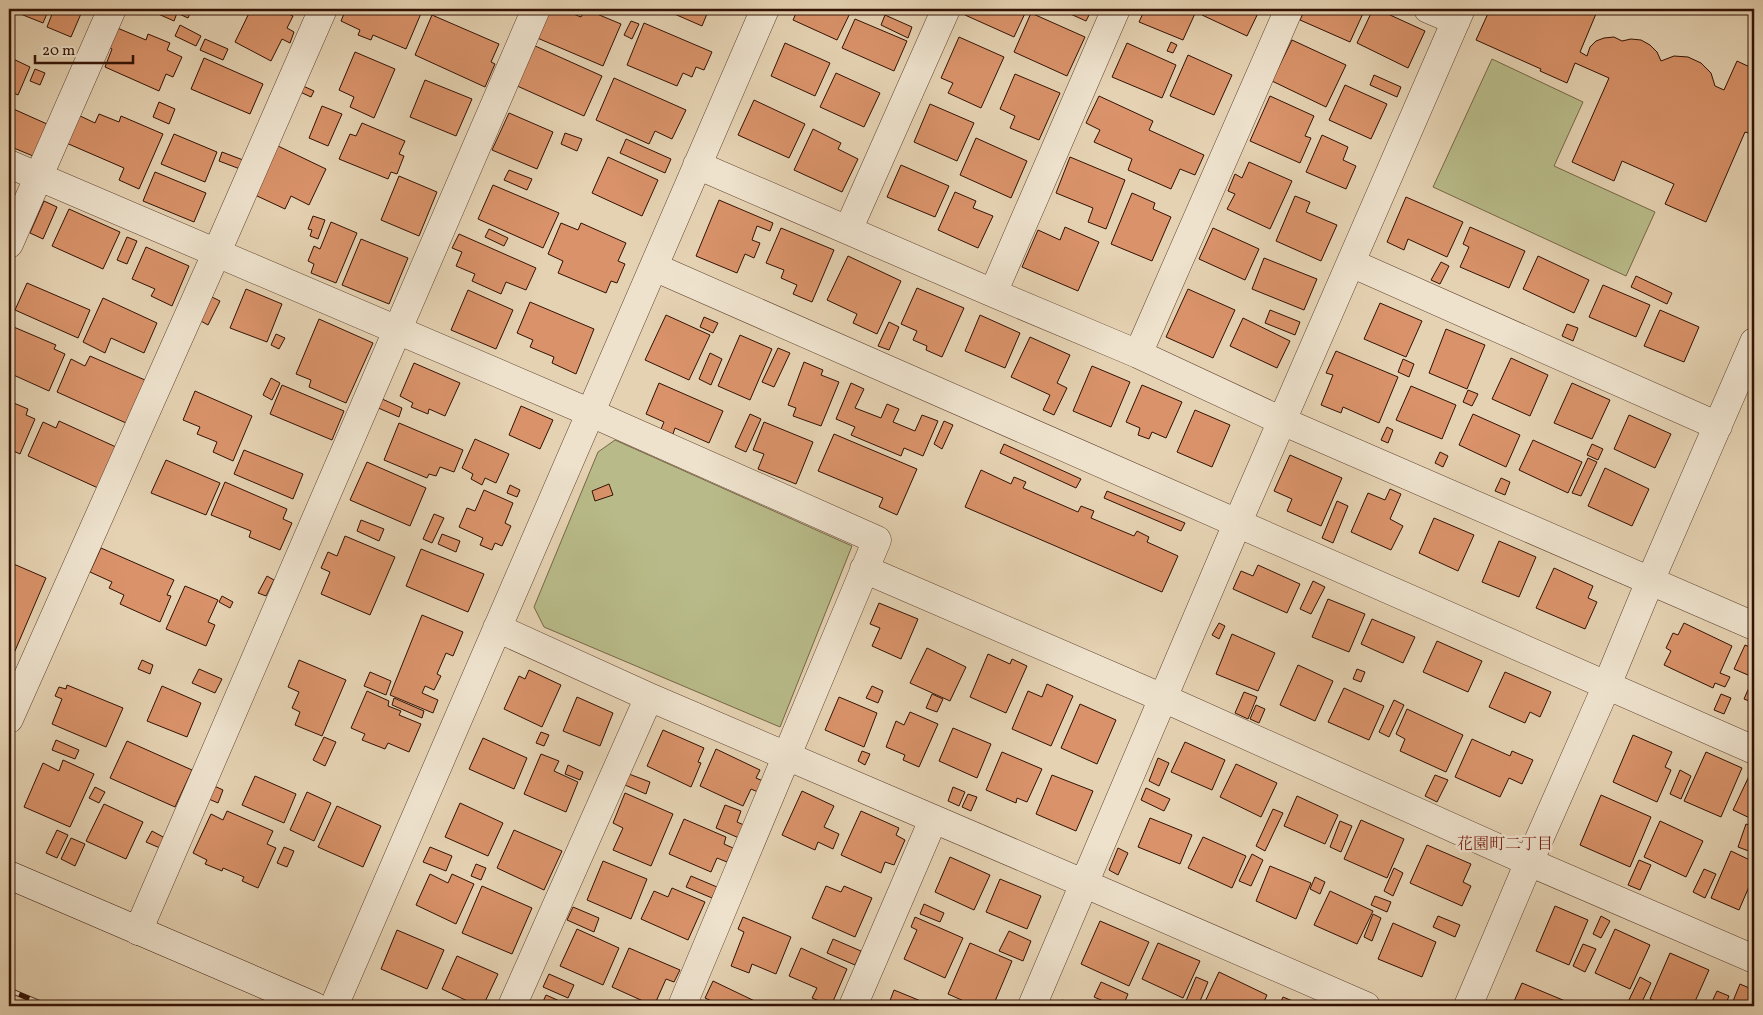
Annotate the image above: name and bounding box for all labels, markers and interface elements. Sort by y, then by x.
scale bar [35,32,132,64]
text: 20 m [42,41,75,62]
district label: 花園町二丁目 [1457,834,1553,856]

